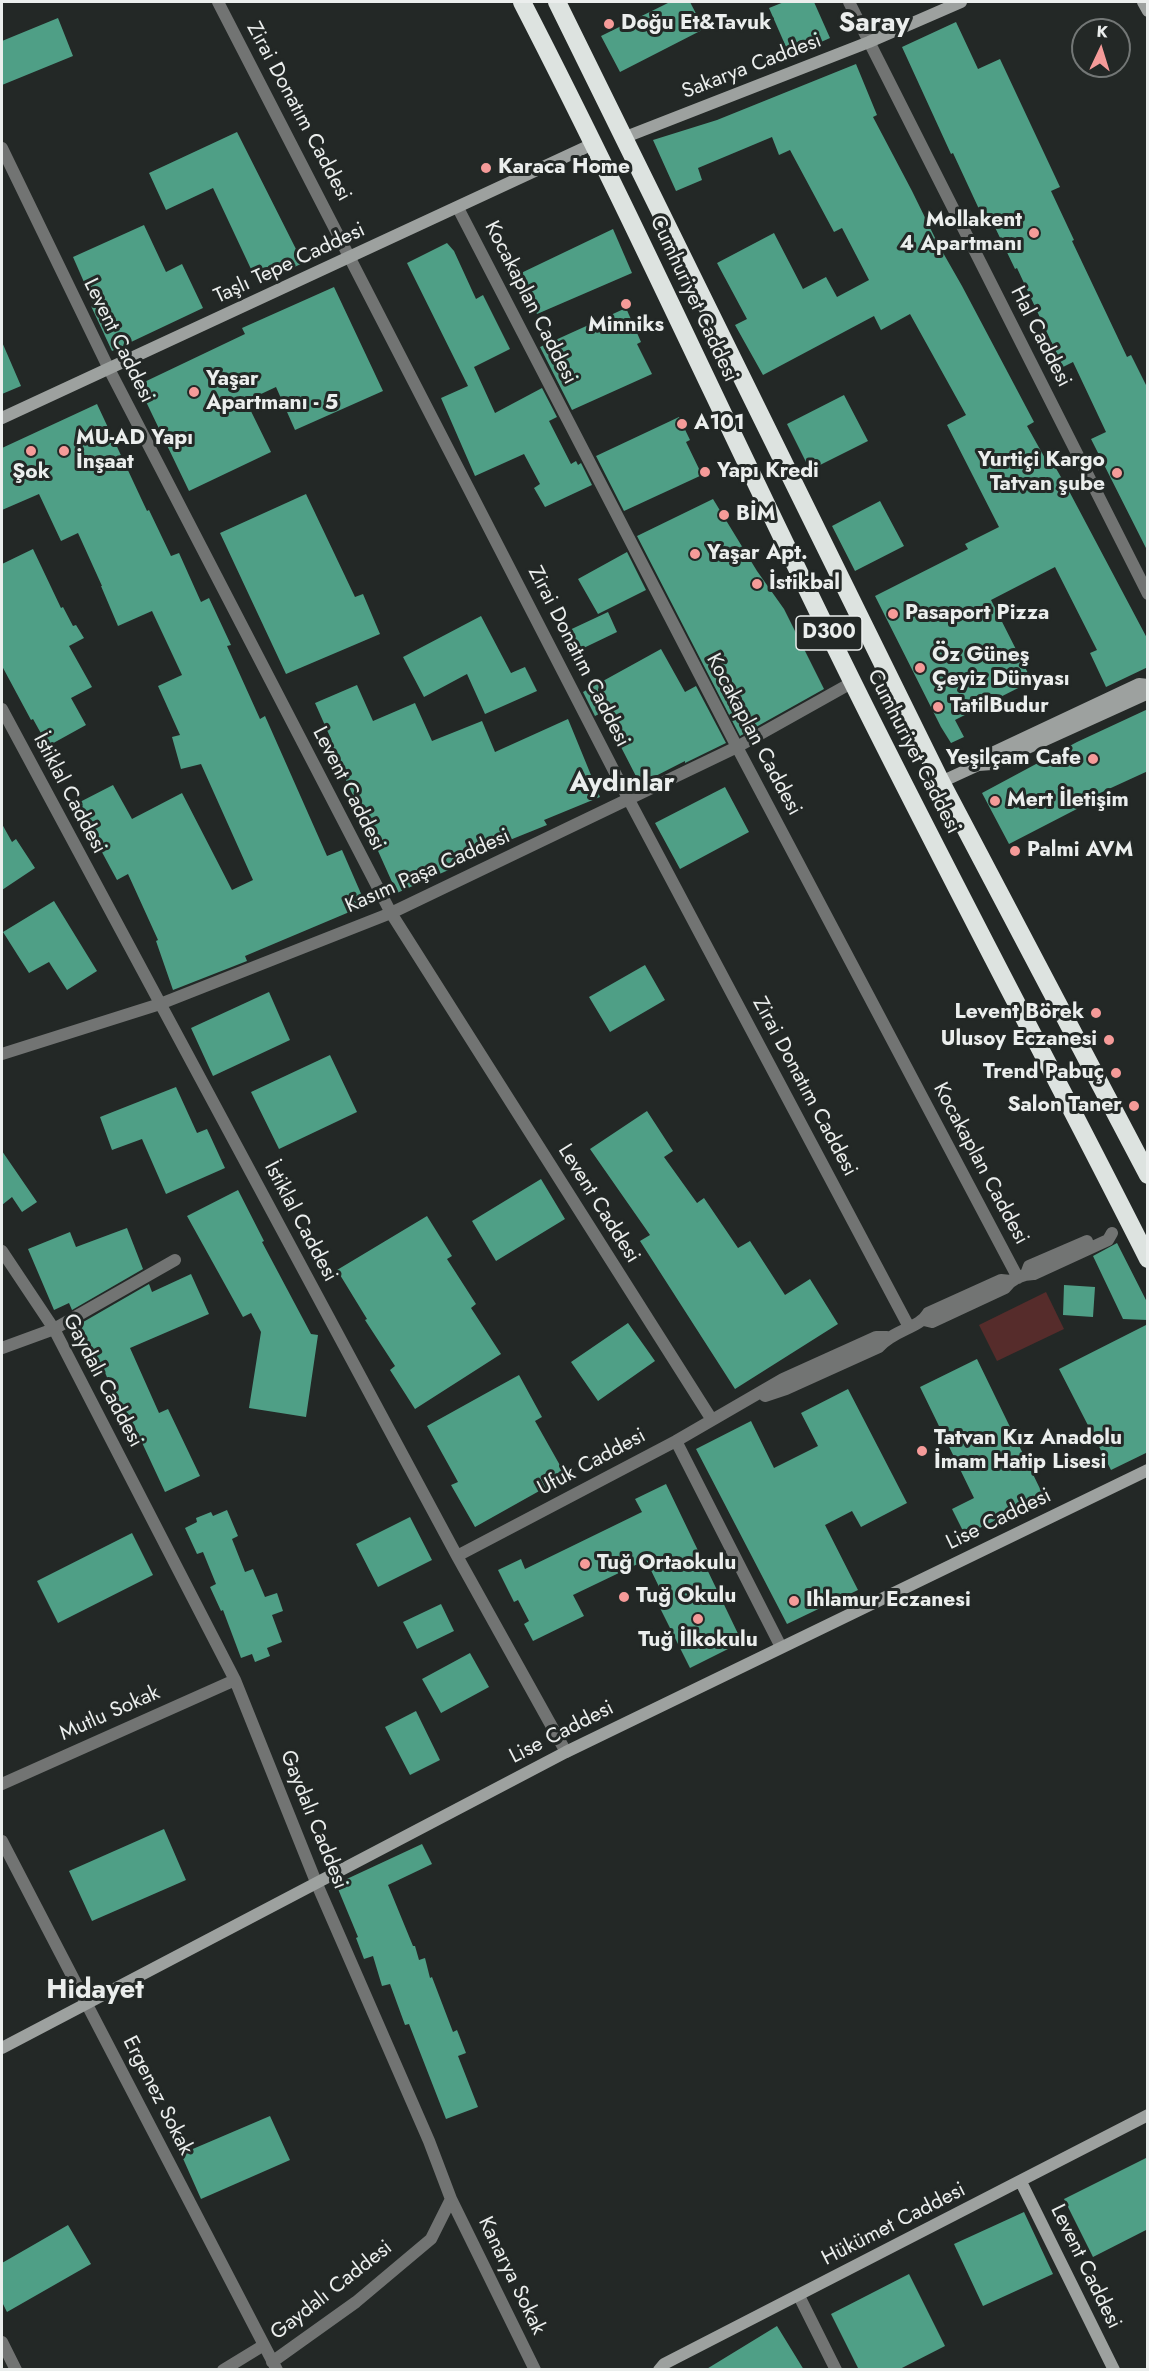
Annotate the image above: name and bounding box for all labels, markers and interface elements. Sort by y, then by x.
district label: Saray [838,8,910,40]
place label: Doğu Et&Tavuk [621,11,771,37]
marker: Doğu Et&Tavuk [602,17,616,31]
street label: Zirai Donatım Caddesi [240,18,356,206]
north arrow [1071,18,1131,78]
text: K [1096,20,1109,43]
street label: Sakarya Caddesi [679,29,825,105]
place label: Karaca Home [498,155,630,181]
marker: Karaca Home [479,161,493,175]
place label: Mollakent 4 Apartmanı [900,208,1022,258]
street label: Cumhuriyet Caddesi [643,212,743,386]
street label: Kocakaplan Caddesi [478,217,582,389]
street label: Taşlı Tepe Caddesi [211,218,369,310]
marker: Mollakent 4 Apartmanı [1027,226,1041,240]
street label: Levent Caddesi [77,275,159,407]
street label: Hal Caddesi [1004,283,1076,391]
marker: Minniks [619,297,633,311]
place label: Minniks [588,313,664,339]
place label: Yaşar Apartmanı - 5 [206,367,338,417]
marker: Yaşar Apartmanı - 5 [187,385,201,399]
place label: A101 [694,411,745,437]
marker: A101 [675,417,689,431]
place label: MU-AD Yapı İnşaat [76,426,193,476]
marker: Şok [24,444,38,458]
marker: MU-AD Yapı İnşaat [57,444,71,458]
place label: Yurtiçi Kargo Tatvan şube [978,448,1105,498]
place label: Yapı Kredi [717,459,819,485]
place label: Şok [12,460,50,486]
marker: Yapı Kredi [698,465,712,479]
marker: Yurtiçi Kargo Tatvan şube [1110,466,1124,480]
place label: BİM [736,502,775,528]
marker: BİM [717,508,731,522]
place label: Yaşar Apt. [707,541,808,567]
marker: Yaşar Apt. [688,547,702,561]
street label: Zirai Donatım Caddesi [522,563,634,751]
place label: İstikbal [769,571,840,597]
marker: İstikbal [750,577,764,591]
place label: Pasaport Pizza [905,601,1049,627]
marker: Pasaport Pizza [886,607,900,621]
road number: D300 [796,616,862,650]
place label: Öz Güneş Çeyiz Dünyası [932,643,1070,693]
street label: Kocakaplan Caddesi [700,650,806,820]
marker: Öz Güneş Çeyiz Dünyası [913,661,927,675]
street label: Cumhuriyet Caddesi [861,666,965,838]
place label: TatilBudur [950,694,1049,720]
marker: TatilBudur [931,700,945,714]
street label: Levent Caddesi [306,723,390,855]
street label: İstiklal Caddesi [27,730,111,858]
place label: Yeşilçam Cafe [946,746,1081,772]
marker: Yeşilçam Cafe [1086,752,1100,766]
district label: Aydınlar [569,768,675,800]
place label: Mert İletişim [1007,788,1129,814]
marker: Mert İletişim [988,794,1002,808]
street label: Kasım Paşa Caddesi [342,824,514,920]
place label: Palmi AVM [1027,838,1133,864]
marker: Palmi AVM [1008,844,1022,858]
street label: Zirai Donatım Caddesi [746,993,862,1181]
place label: Levent Börek [955,1000,1084,1026]
marker: Levent Börek [1089,1006,1103,1020]
place label: Ulusoy Eczanesi [941,1027,1097,1053]
marker: Ulusoy Eczanesi [1102,1033,1116,1047]
place label: Trend Pabuç [983,1060,1104,1086]
marker: Trend Pabuç [1109,1066,1123,1080]
street label: Kocakaplan Caddesi [927,1079,1033,1249]
place label: Salon Taner [1007,1093,1122,1119]
marker: Salon Taner [1127,1099,1141,1113]
street label: Levent Caddesi [551,1140,645,1268]
street label: İstiklal Caddesi [258,1158,342,1286]
street label: Gaydalı Caddesi [56,1310,148,1452]
street label: Ufuk Caddesi [534,1424,650,1502]
place label: Tatvan Kız Anadolu İmam Hatip Lisesi [934,1426,1122,1476]
marker: Tatvan Kız Anadolu İmam Hatip Lisesi [915,1444,929,1458]
street label: Lise Caddesi [942,1484,1056,1556]
place label: Tuğ Ortaokulu [597,1551,736,1577]
marker: Tuğ Ortaokulu [578,1557,592,1571]
place label: Tuğ Okulu [636,1584,736,1610]
place label: Ihlamur Eczanesi [806,1588,971,1614]
marker: Tuğ Okulu [617,1590,631,1604]
marker: Ihlamur Eczanesi [787,1594,801,1608]
marker: Tuğ İlkokulu [691,1612,705,1626]
place label: Tuğ İlkokulu [638,1628,758,1654]
street label: Mutlu Sokak [56,1681,164,1747]
street label: Lise Caddesi [506,1696,618,1770]
street label: Gaydalı Caddesi [274,1747,352,1893]
district label: Hidayet [46,1975,144,2007]
street label: Ergenez Sokak [116,2032,198,2160]
street label: Hükümet Caddesi [818,2178,970,2272]
street label: Levent Caddesi [1044,2201,1126,2333]
street label: Kanarya Sokak [472,2213,550,2339]
street label: Gaydalı Caddesi [266,2236,398,2346]

